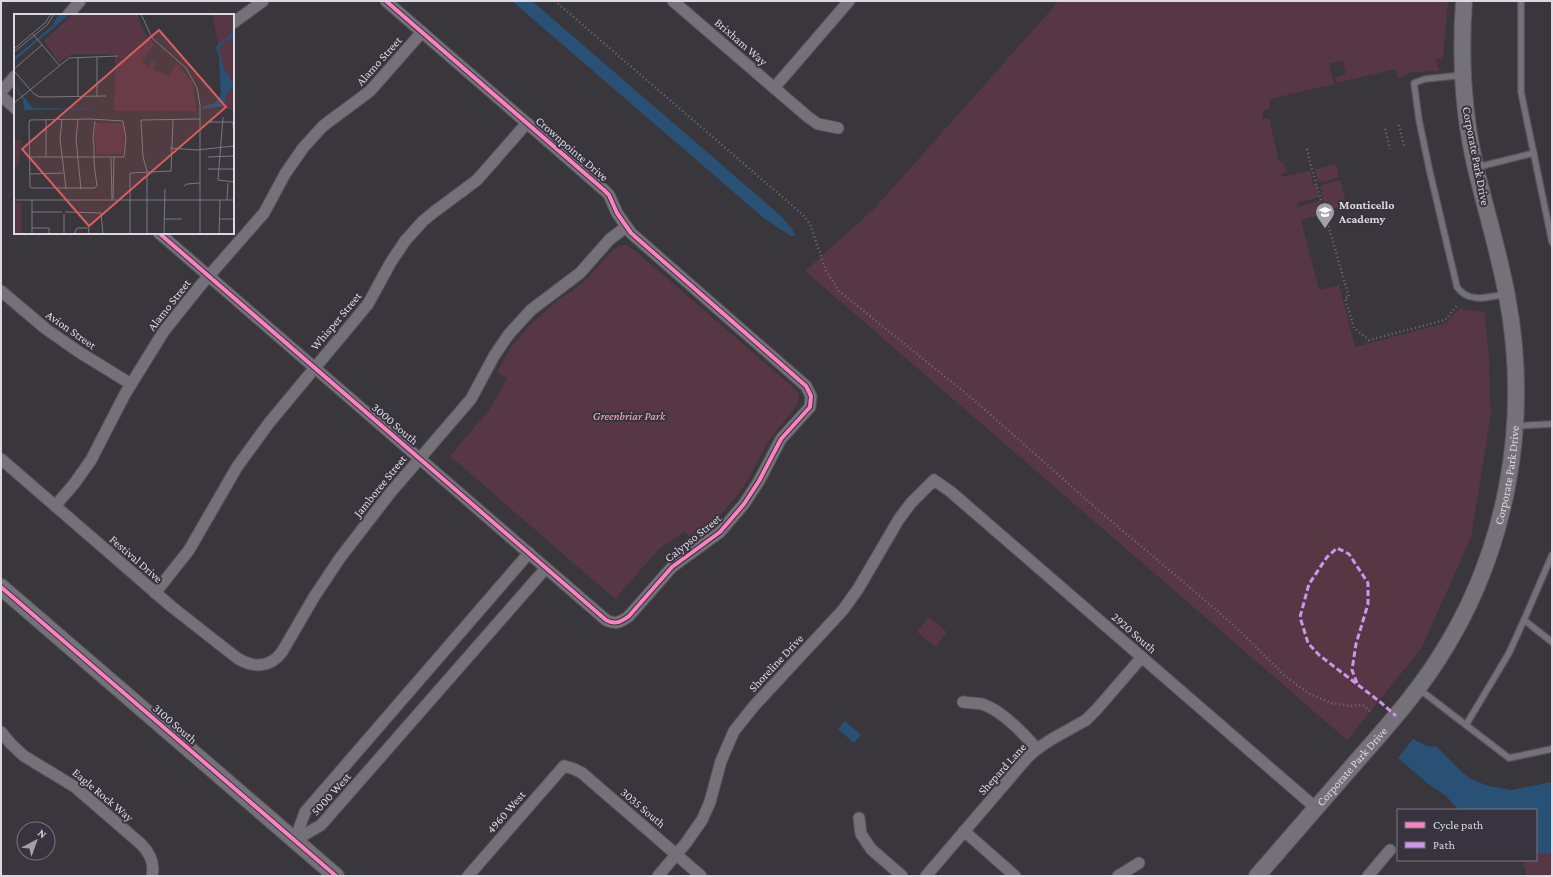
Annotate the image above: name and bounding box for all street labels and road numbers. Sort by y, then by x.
street label: Brixham Way [712,15,770,69]
street label: Alamo Street [353,33,405,89]
street label: Corporate Park Drive [1460,106,1492,206]
street label: Crownpointe Drive [533,114,611,184]
street label: Alamo Street [145,276,194,334]
street label: Whisper Street [308,288,365,353]
street label: Avion Street [43,308,100,353]
street label: 3000 South [369,400,421,448]
street label: Corporate Park Drive [1492,425,1522,526]
street label: Jamboree Street [350,451,410,521]
street label: Calypso Street [662,510,725,565]
street label: Festival Drive [107,532,165,586]
street label: 2920 South [1109,610,1160,657]
street label: Shoreline Drive [746,631,806,695]
street label: 3100 South [150,701,200,747]
street label: Corporate Park Drive [1314,724,1390,809]
street label: Shepard Lane [975,740,1029,798]
street label: Eagle Rock Way [70,765,137,825]
street label: 5000 West [308,769,355,818]
street label: 3035 South [618,785,669,831]
street label: 4960 West [484,787,529,836]

